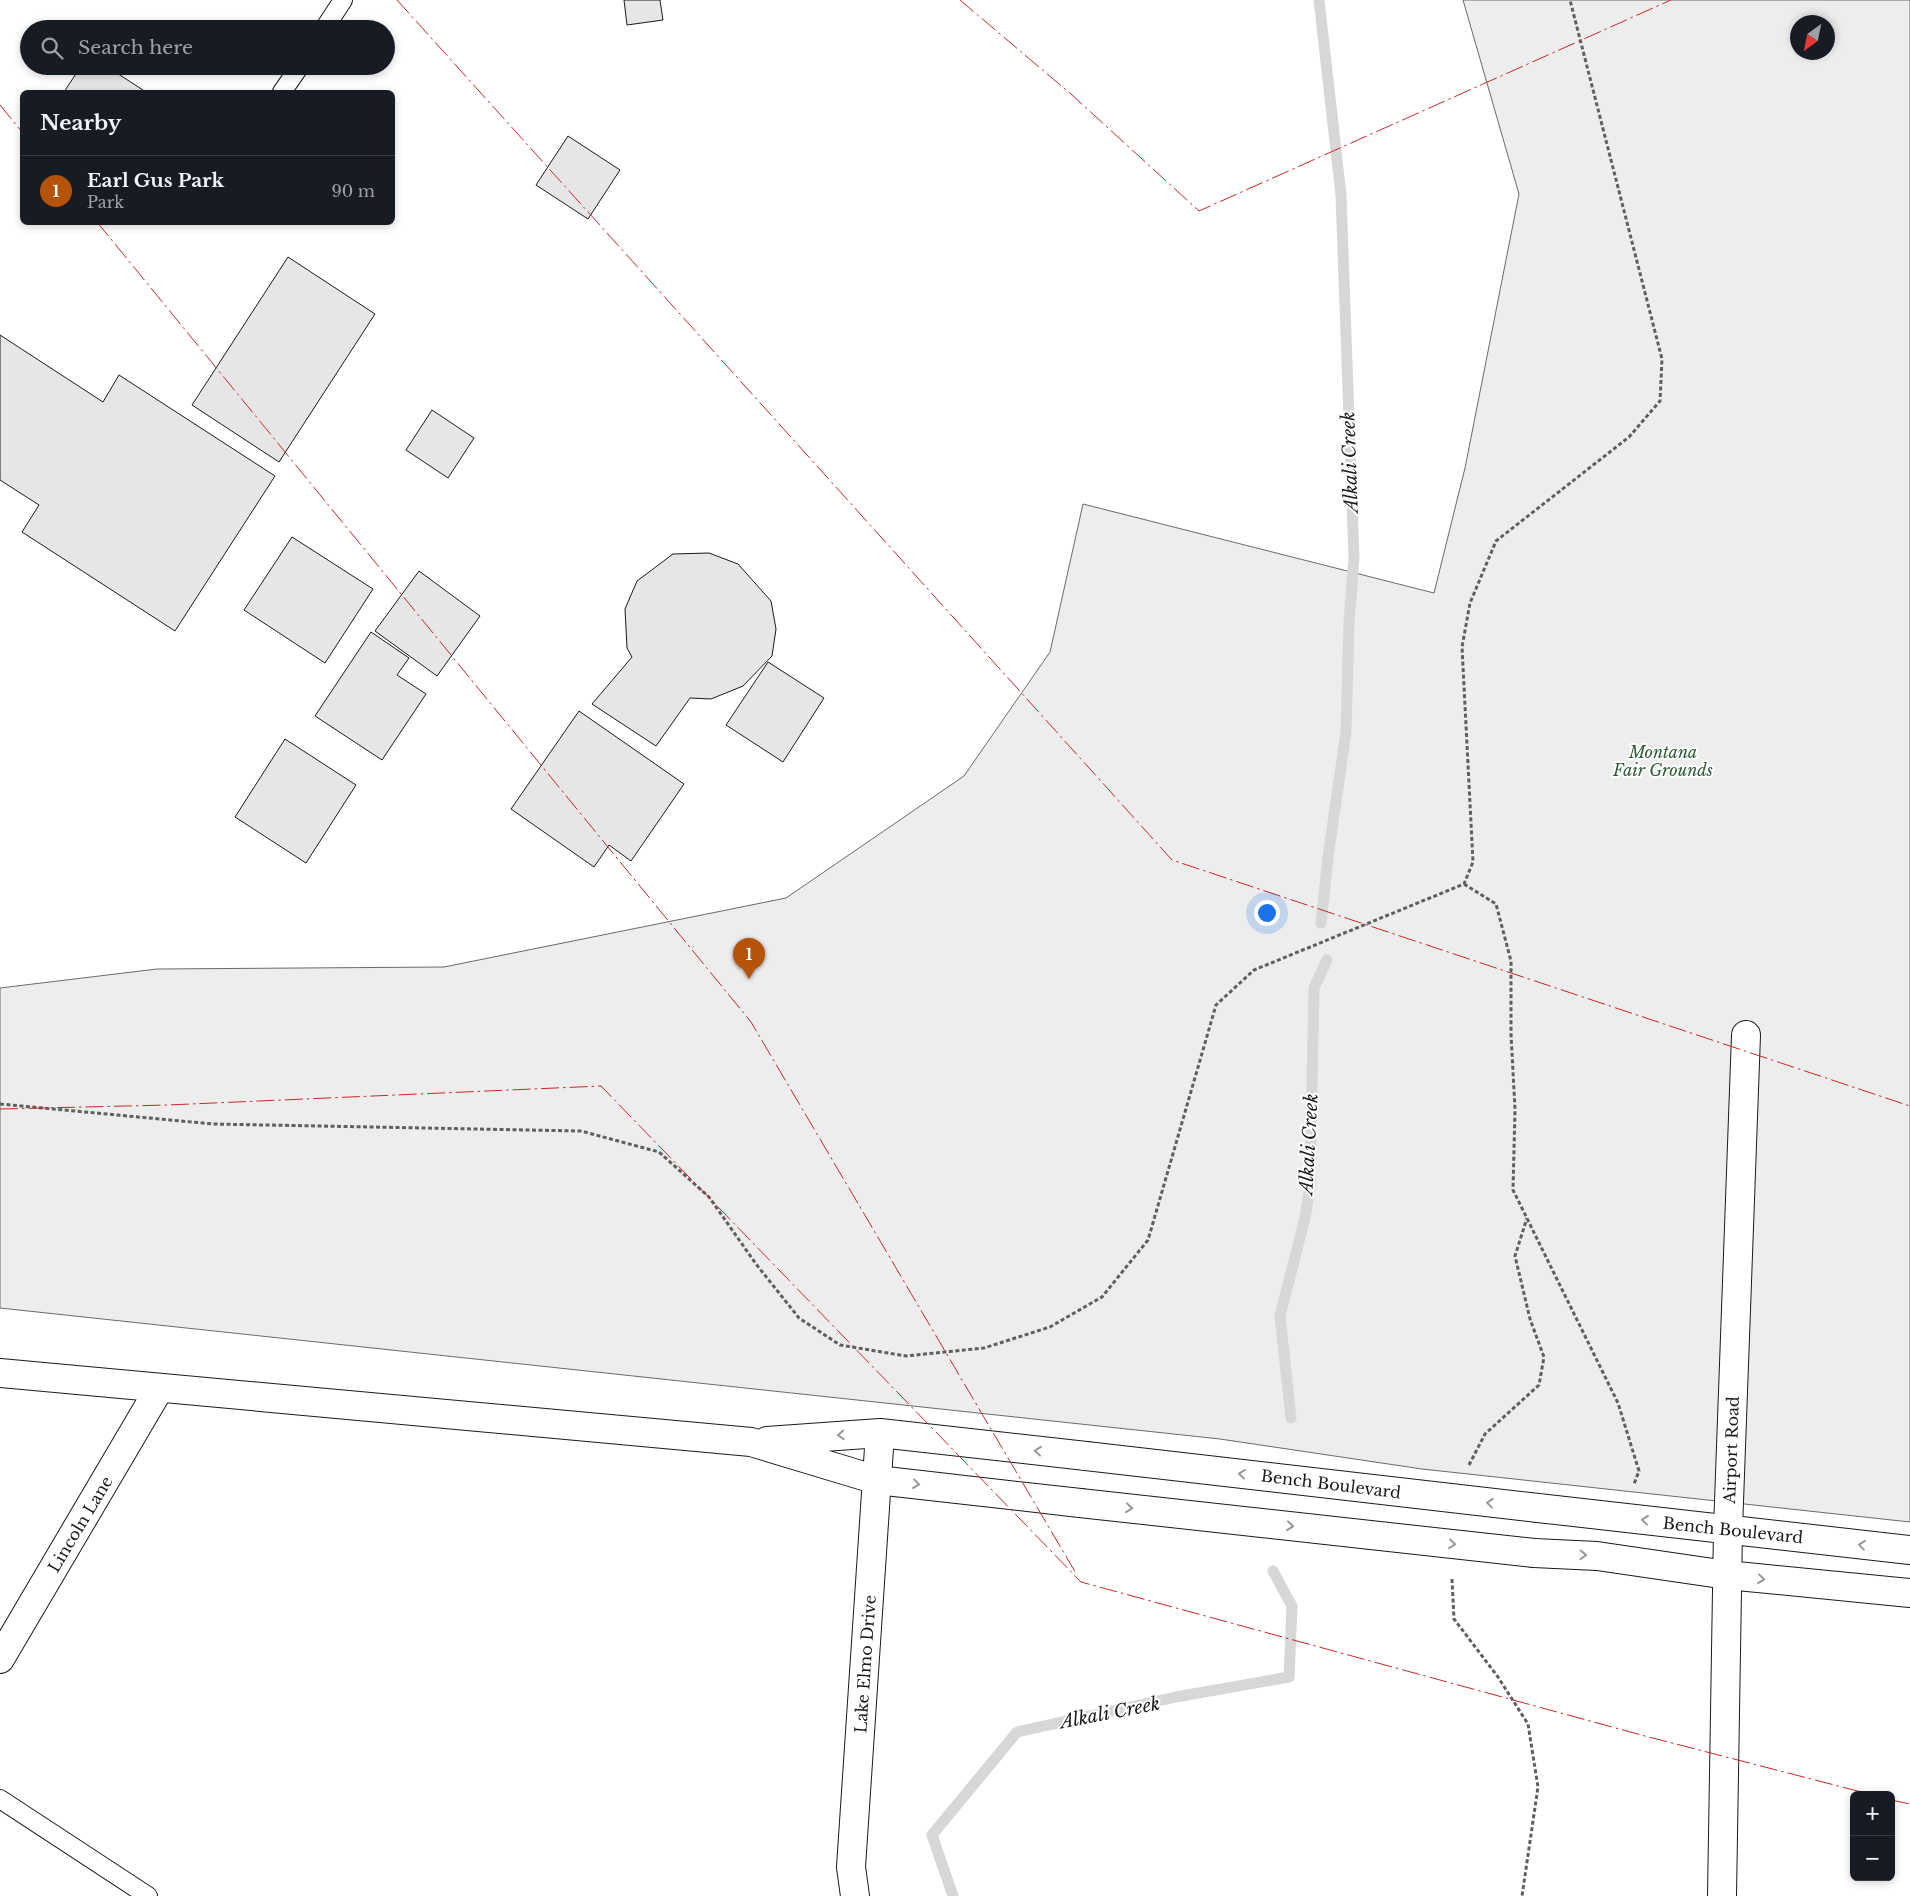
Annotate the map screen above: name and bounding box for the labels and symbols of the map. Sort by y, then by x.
north arrow [1790,15,1835,60]
water label: Alkali Creek [1337,411,1363,515]
park label: Montana Fair Grounds [1612,742,1713,780]
your location [1254,900,1280,926]
pin: 1 [733,938,765,979]
water label: Alkali Creek [1295,1093,1323,1197]
street label: Airport Road [1719,1396,1743,1505]
one-way arrow [837,1430,845,1441]
one-way arrow [1033,1446,1041,1457]
street label: Bench Boulevard [1260,1465,1402,1503]
one-way arrow [1237,1469,1245,1480]
street label: Lincoln Lane [43,1472,117,1576]
one-way arrow [913,1478,921,1489]
one-way arrow [1486,1498,1494,1509]
one-way arrow [1125,1502,1133,1513]
street label: Bench Boulevard [1662,1513,1804,1547]
one-way arrow [1640,1515,1648,1526]
one-way arrow [1287,1520,1295,1531]
one-way arrow [1448,1538,1456,1549]
one-way arrow [1857,1540,1865,1551]
one-way arrow [1579,1550,1587,1561]
one-way arrow [1757,1573,1765,1584]
street label: Lake Elmo Drive [850,1594,880,1734]
water label: Alkali Creek [1056,1693,1162,1734]

